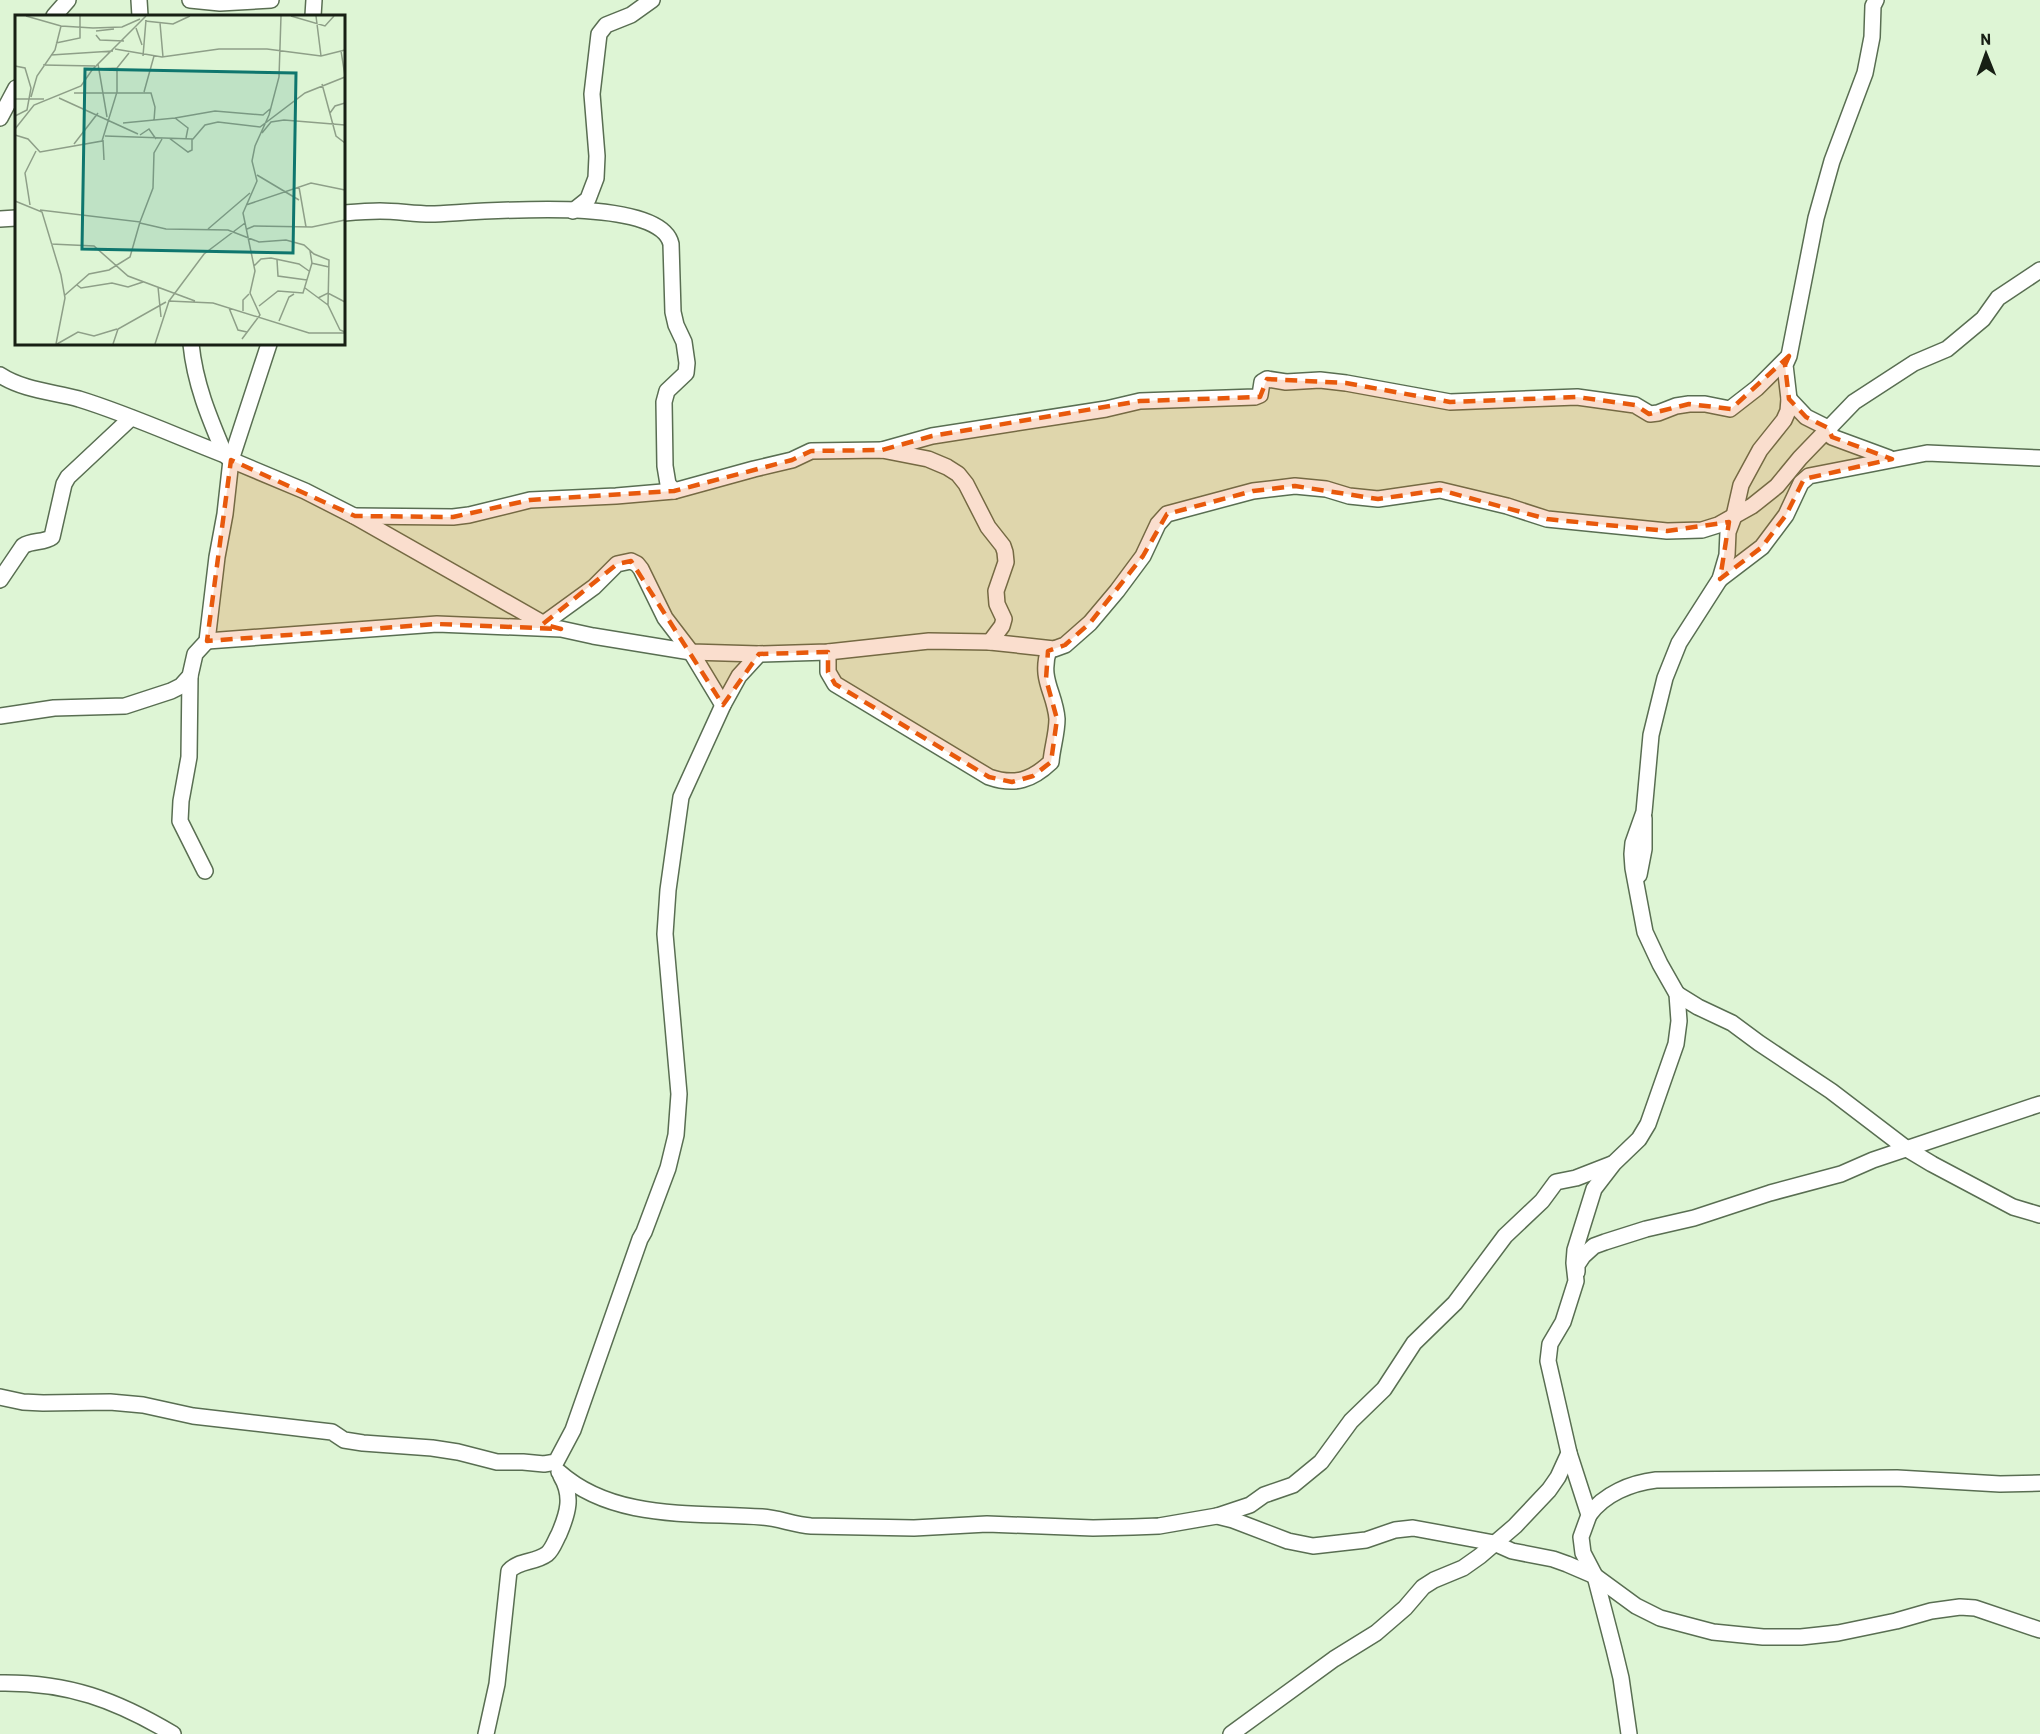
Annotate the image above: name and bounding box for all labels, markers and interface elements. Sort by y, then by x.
inset map [15,15,345,345]
north arrow [1956,24,2016,84]
text: N [1980,29,1991,48]

